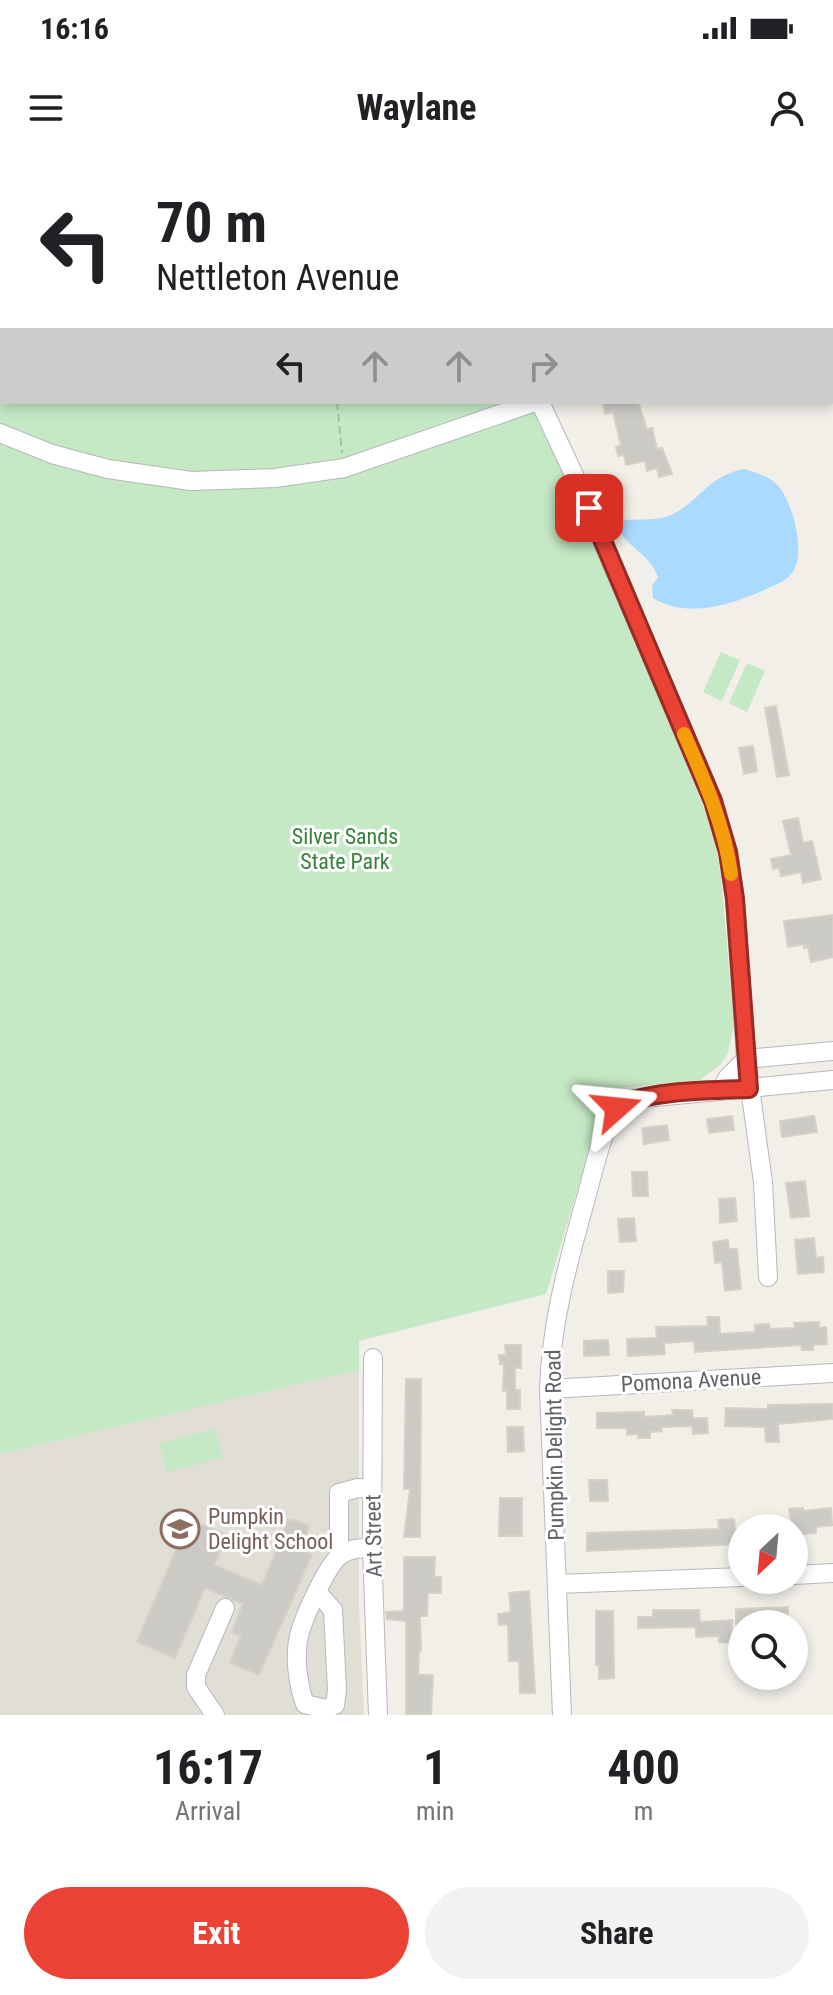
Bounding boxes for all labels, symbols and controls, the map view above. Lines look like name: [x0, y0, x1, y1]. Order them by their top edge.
text: 16:16: [40, 11, 109, 46]
icon: menu: [24, 86, 68, 130]
icon: person: [765, 86, 809, 130]
text: Waylane: [356, 87, 477, 129]
text: 70 m: [156, 190, 267, 256]
icon: left: [24, 192, 128, 296]
text: Nettleton Avenue: [156, 257, 399, 299]
icon: left: [269, 344, 313, 388]
icon: ahead: [353, 344, 397, 388]
icon: ahead: [437, 344, 481, 388]
icon: right: [521, 344, 565, 388]
pin: [555, 474, 623, 542]
icon: arrive: [567, 486, 611, 530]
park label: Silver Sands State Park: [292, 824, 398, 874]
position arrow: [575, 1066, 659, 1150]
street label: Pumpkin Delight Road: [540, 1349, 569, 1541]
street label: Pomona Avenue: [620, 1364, 762, 1397]
street label: Art Street: [360, 1494, 387, 1578]
place label: Pumpkin Delight School: [208, 1504, 333, 1554]
school or university icon: Pumpkin Delight School: [159, 1508, 201, 1550]
north arrow: [728, 1514, 808, 1594]
map controls: [728, 1514, 808, 1690]
button: search: [728, 1610, 808, 1690]
text: 16:17: [153, 1739, 263, 1796]
text: 1: [423, 1739, 447, 1796]
text: 400: [607, 1739, 680, 1796]
text: Arrival: [175, 1796, 241, 1826]
text: min: [416, 1796, 454, 1826]
text: m: [634, 1796, 653, 1826]
button: Exit: [24, 1887, 409, 1979]
button: Share: [425, 1887, 809, 1979]

